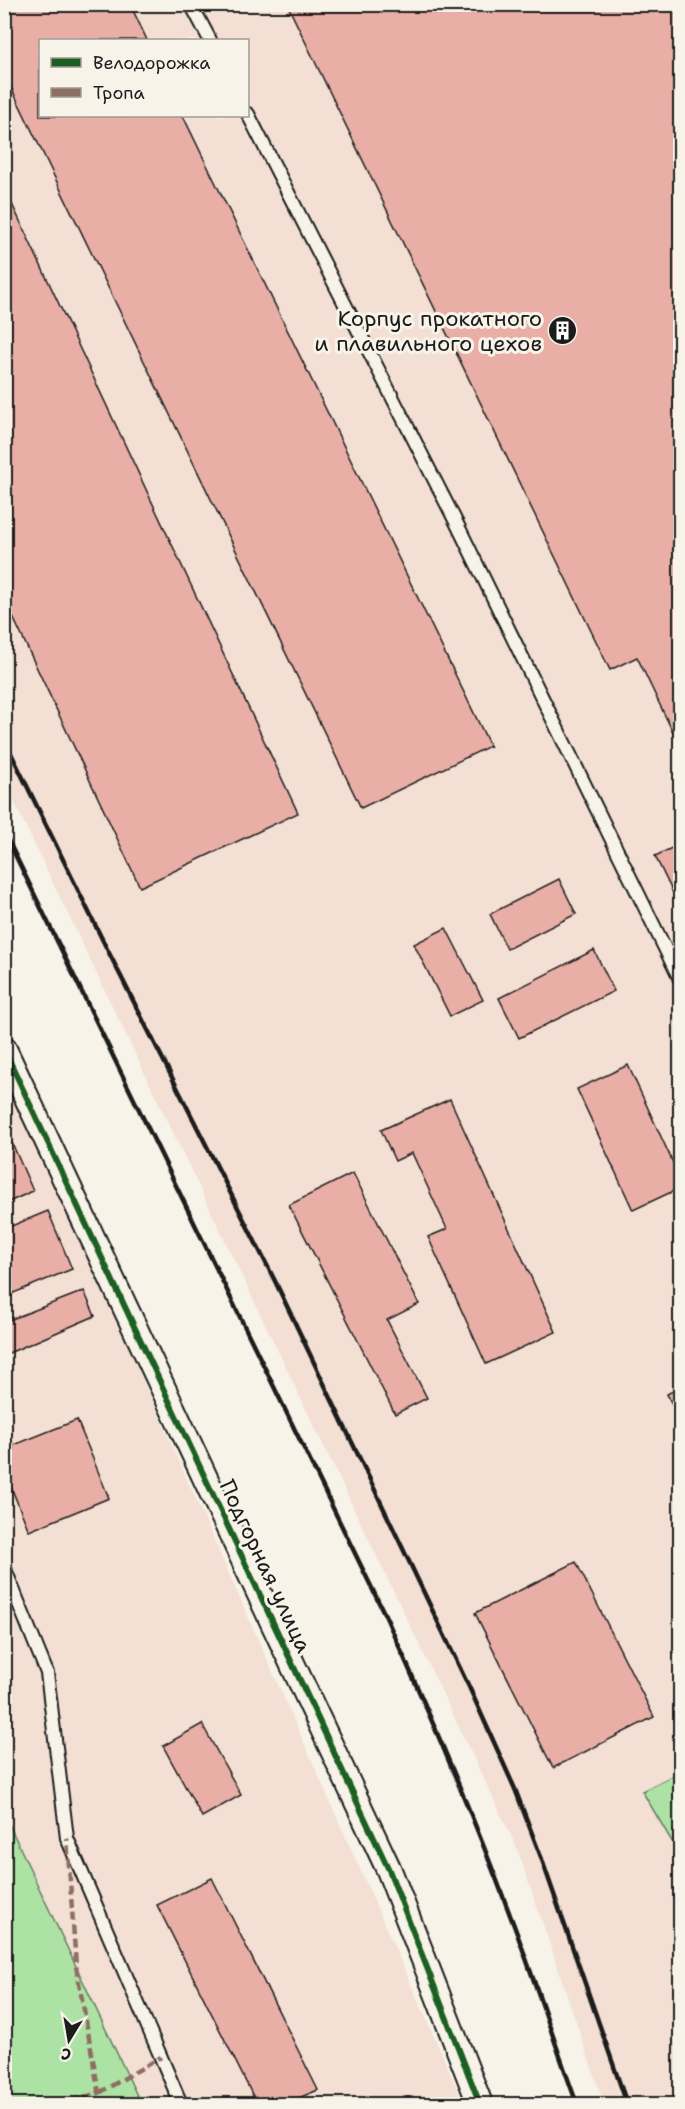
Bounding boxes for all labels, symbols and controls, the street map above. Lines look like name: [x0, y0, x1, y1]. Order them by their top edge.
legend: [39, 39, 249, 117]
text: Велодорожка: [93, 51, 211, 75]
text: Тропа: [93, 81, 145, 105]
place label: Корпус прокатного и плавильного цехов: [314, 304, 542, 358]
building icon: Корпус прокатного и плавильного цехов: [547, 315, 579, 347]
street label: Подгорная улица: [213, 1475, 319, 1658]
north arrow: [39, 2010, 99, 2070]
text: С: [59, 2043, 73, 2065]

